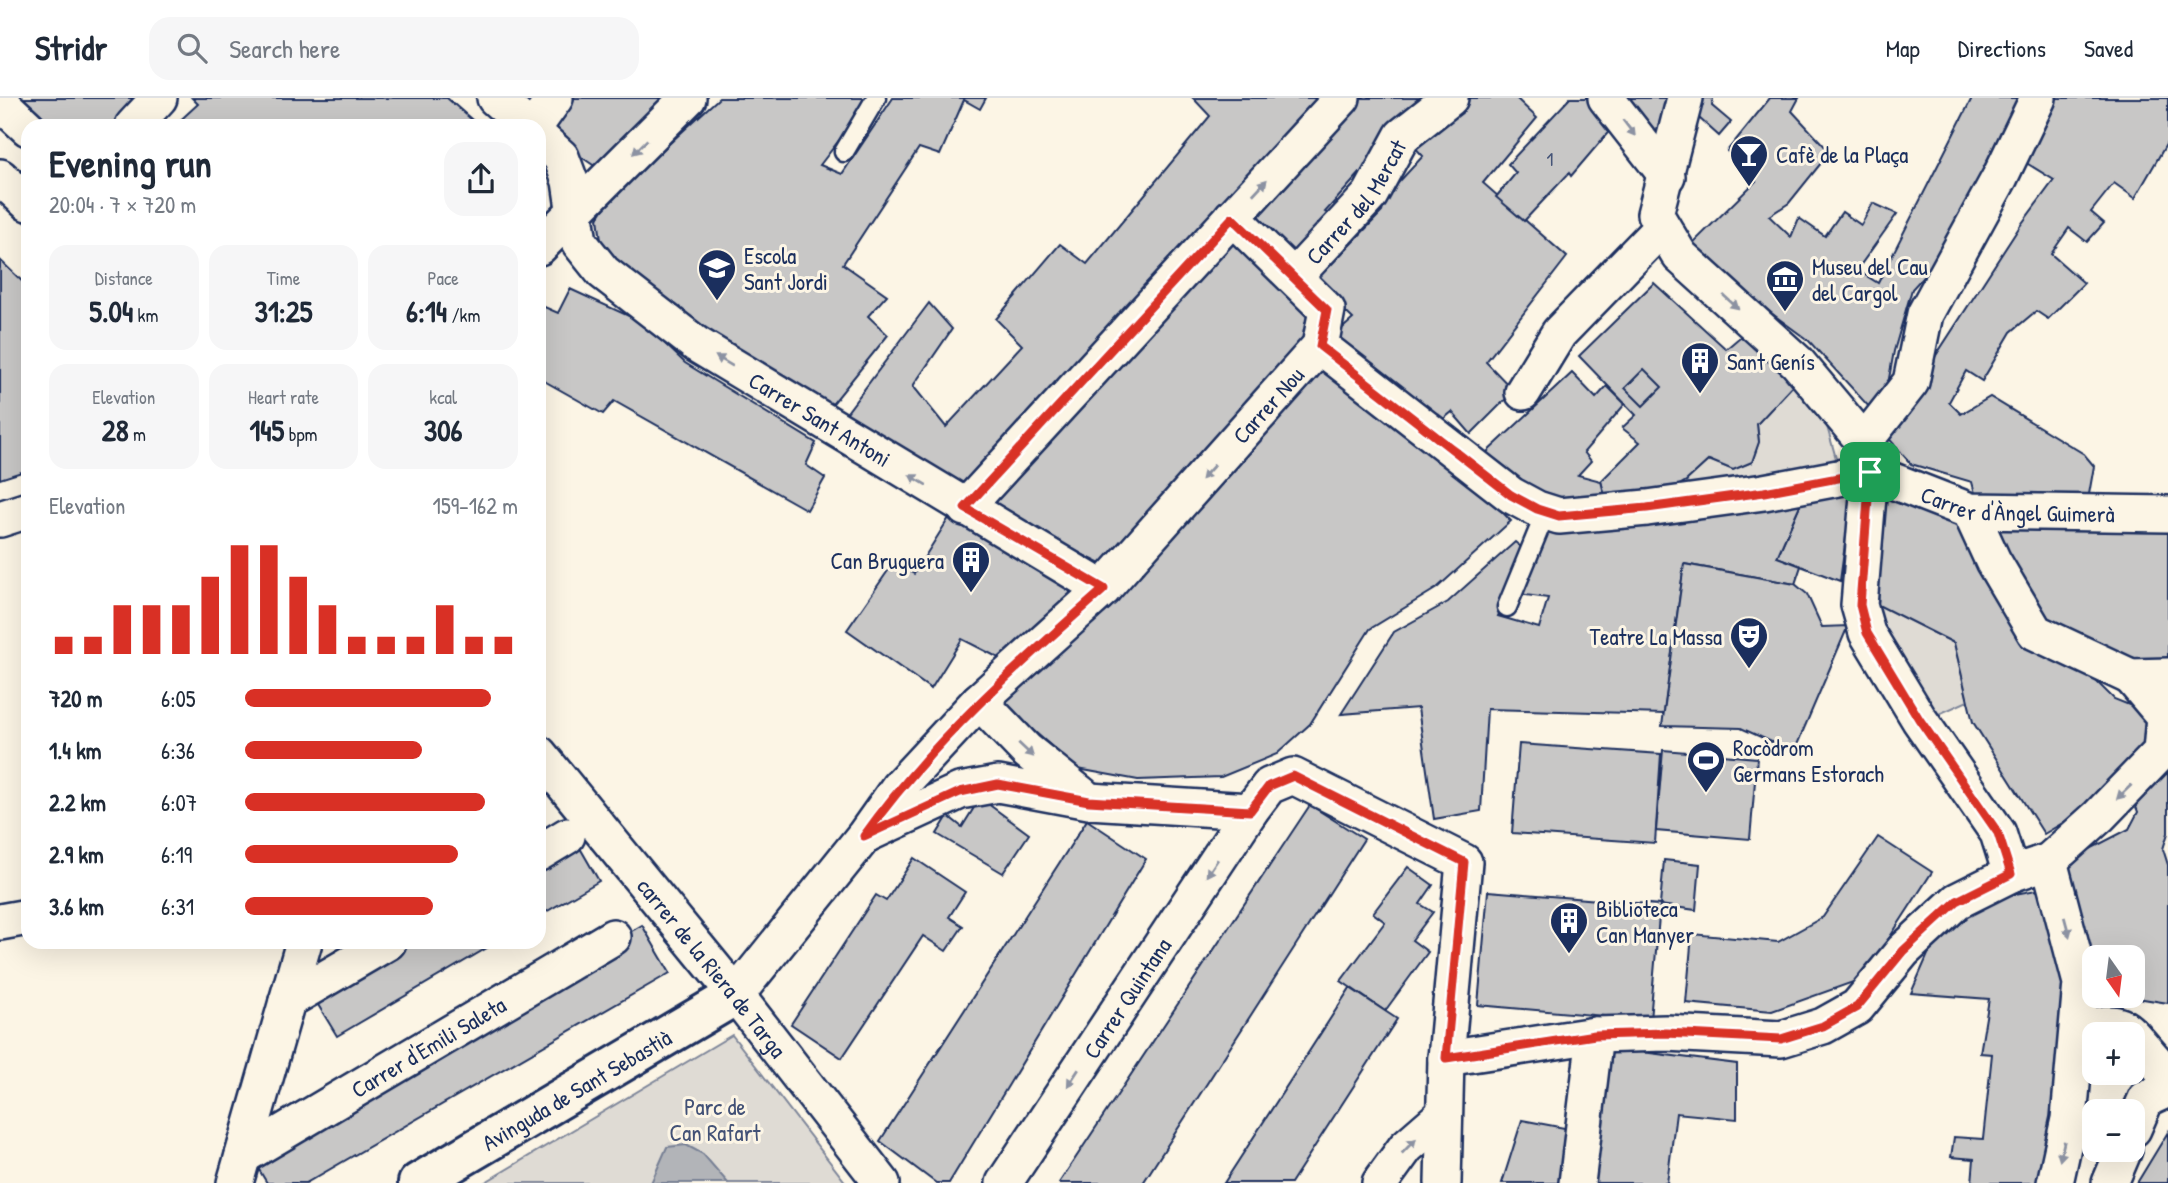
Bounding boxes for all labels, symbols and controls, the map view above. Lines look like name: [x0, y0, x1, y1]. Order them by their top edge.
search box: [149, 17, 639, 80]
text: Stridr: [35, 26, 107, 70]
icon: search: [173, 29, 211, 67]
text: Search here: [229, 31, 340, 66]
text: Map: [1886, 32, 1920, 64]
text: Directions: [1958, 32, 2046, 64]
text: Saved: [2084, 32, 2133, 64]
one-way arrow: [1621, 119, 1635, 137]
street label: Carrer del Mercat: [1298, 133, 1413, 271]
bar icon: Cafè de la Plaça: [1728, 133, 1770, 188]
text: Evening run: [49, 137, 212, 189]
one-way arrow: [631, 138, 648, 155]
place label: Cafè de la Plaça: [1776, 139, 1908, 170]
button: share: [444, 142, 518, 216]
house number: 1: [1547, 146, 1554, 172]
one-way arrow: [1252, 178, 1268, 196]
text: 20:04 · 7 × 720 m: [49, 189, 196, 220]
place label: Escola Sant Jordi: [744, 240, 828, 297]
school or university icon: Escola Sant Jordi: [696, 247, 738, 302]
place label: Museu del Cau del Cargol: [1812, 251, 1928, 308]
museum icon: Museu del Cau del Cargol: [1764, 258, 1806, 313]
text: Distance: [95, 265, 153, 291]
text: Time: [267, 265, 300, 291]
text: Pace: [427, 265, 459, 291]
text: 5.04: [89, 291, 133, 331]
text: 31:25: [254, 291, 313, 331]
text: 6:14: [406, 291, 447, 331]
one-way arrow: [1722, 293, 1739, 309]
text: km: [133, 302, 158, 328]
text: /km: [447, 302, 480, 328]
building icon: Sant Genís: [1679, 340, 1721, 395]
place label: Sant Genís: [1727, 346, 1815, 377]
one-way arrow: [714, 355, 733, 368]
street label: Carrer Nou: [1225, 360, 1310, 450]
street label: Carrer Sant Antoni: [744, 364, 897, 473]
text: Elevation: [92, 384, 155, 410]
text: Heart rate: [248, 384, 319, 410]
text: kcal: [429, 384, 457, 410]
text: 28: [102, 410, 129, 450]
text: 145: [249, 410, 284, 450]
text: 306: [424, 410, 463, 450]
text: m: [129, 421, 146, 447]
text: bpm: [284, 421, 318, 447]
pin: [1840, 442, 1900, 502]
icon: arrive: [1851, 453, 1889, 491]
one-way arrow: [1200, 463, 1216, 481]
one-way arrow: [909, 473, 928, 486]
street label: Carrer d'Àngel Guimerà: [1917, 478, 2115, 529]
text: Elevation: [49, 490, 125, 521]
text: 159–162 m: [433, 490, 518, 521]
building icon: Can Bruguera: [950, 539, 992, 594]
place label: Can Bruguera: [831, 545, 944, 576]
theatre icon: Teatre La Massa: [1728, 615, 1770, 670]
place label: Teatre La Massa: [1590, 621, 1722, 652]
text: 720 m: [49, 683, 102, 714]
text: 6:05: [161, 683, 196, 714]
place label: Rocòdrom Germans Estorach: [1733, 732, 1884, 789]
text: 1.4 km: [49, 735, 101, 766]
text: 6:36: [161, 735, 195, 766]
sports icon: Rocòdrom Germans Estorach: [1685, 739, 1727, 794]
one-way arrow: [1017, 741, 1034, 757]
one-way arrow: [2116, 783, 2133, 800]
text: 2.2 km: [49, 787, 106, 818]
text: 6:07: [161, 787, 197, 818]
text: 2.9 km: [49, 839, 104, 870]
text: 6:19: [161, 839, 192, 870]
one-way arrow: [1205, 858, 1218, 877]
street label: carrer de la Riera de Targa: [631, 871, 794, 1064]
text: 3.6 km: [49, 891, 104, 922]
text: 6:31: [161, 891, 194, 922]
place label: Biblioteca Can Manyer: [1596, 893, 1694, 950]
building icon: Biblioteca Can Manyer: [1548, 900, 1590, 955]
one-way arrow: [2062, 917, 2072, 938]
street label: Carrer Quintana: [1075, 931, 1178, 1064]
north arrow: [2082, 945, 2146, 1008]
map controls: [2082, 945, 2145, 1162]
street label: Carrer d'Emili Saleta: [345, 989, 511, 1104]
street label: Avinguda de Sant Sebastià: [476, 1021, 677, 1157]
button: +: [2082, 1022, 2145, 1085]
one-way arrow: [1066, 1069, 1080, 1087]
park label: Parc de Can Rafart: [670, 1091, 761, 1148]
button: −: [2082, 1099, 2145, 1162]
one-way arrow: [1400, 1137, 1417, 1154]
one-way arrow: [2056, 1140, 2067, 1162]

